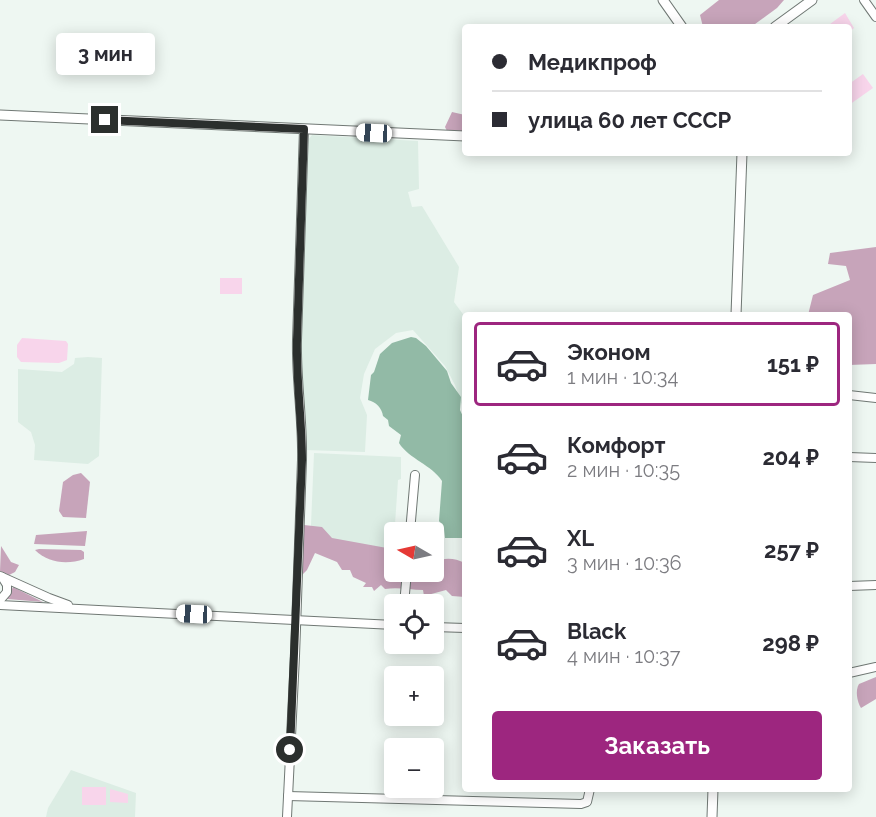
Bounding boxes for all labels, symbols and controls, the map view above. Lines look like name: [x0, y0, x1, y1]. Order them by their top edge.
callout: 3 мин: [56, 33, 154, 75]
text: 3 мин: [78, 42, 133, 66]
text: Медикпроф: [528, 49, 657, 75]
route end: [91, 106, 118, 133]
text: улица 60 лет СССР: [528, 107, 731, 133]
car: [356, 123, 392, 143]
icon: car: [495, 337, 549, 391]
text: Эконом: [567, 339, 651, 365]
text: 151 ₽: [767, 351, 819, 377]
text: 1 мин · 10:34: [567, 365, 678, 389]
icon: car: [495, 430, 549, 484]
text: Комфорт: [567, 432, 665, 458]
text: 204 ₽: [762, 444, 819, 470]
text: 2 мин · 10:35: [567, 458, 680, 482]
north arrow: [384, 522, 444, 582]
map controls: [384, 522, 444, 798]
icon: car: [495, 523, 549, 577]
text: XL: [567, 525, 594, 551]
text: 257 ₽: [764, 537, 819, 563]
text: 3 мин · 10:36: [567, 551, 682, 575]
button: locate: [384, 594, 444, 654]
car: [176, 604, 212, 624]
icon: car: [495, 616, 549, 670]
text: Black: [567, 618, 626, 644]
text: 298 ₽: [762, 630, 819, 656]
text: 4 мин · 10:37: [567, 644, 680, 668]
button: +: [384, 666, 444, 726]
button: Заказать: [492, 711, 822, 780]
route start: [276, 736, 303, 763]
button: −: [384, 738, 444, 798]

